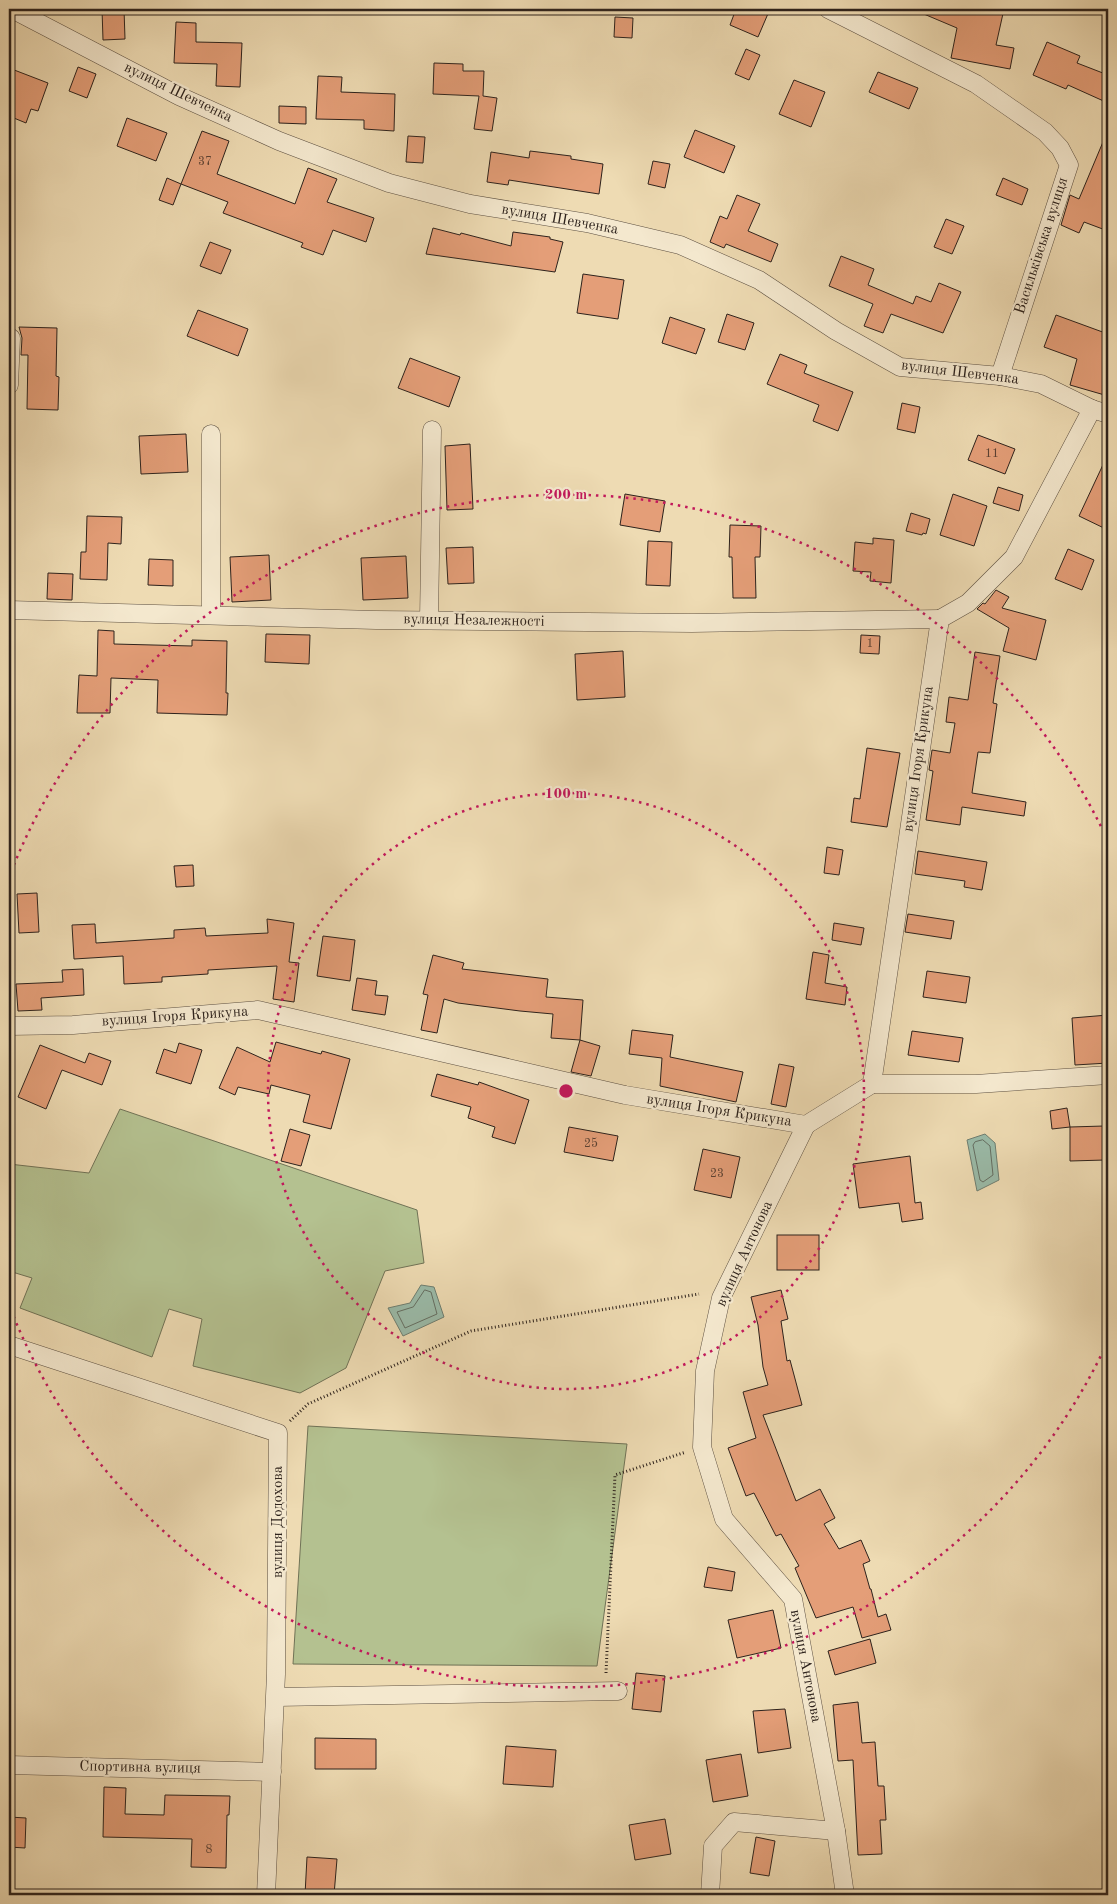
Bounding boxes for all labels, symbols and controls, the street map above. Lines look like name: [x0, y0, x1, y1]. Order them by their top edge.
street label: вулиця Шевченка: [122, 60, 235, 126]
house number: 37: [198, 156, 212, 168]
street label: Васильківська вулиця: [1013, 176, 1071, 316]
street label: вулиця Шевченка: [500, 202, 620, 238]
street label: вулиця Шевченка: [900, 358, 1020, 388]
house number: 11: [985, 448, 999, 460]
text: 200 m: [545, 488, 587, 503]
street label: вулиця Незалежності: [403, 612, 545, 630]
house number: 1: [867, 638, 873, 650]
street label: вулиця Ігоря Крикуна: [901, 685, 937, 833]
text: 100 m: [545, 787, 587, 802]
street label: вулиця Ігоря Крикуна: [101, 1004, 249, 1030]
centre of rings: [557, 1082, 575, 1100]
street label: вулиця Ігоря Крикуна: [645, 1092, 793, 1130]
house number: 25: [584, 1137, 598, 1150]
house number: 23: [710, 1168, 724, 1180]
street label: вулиця Антонова: [714, 1198, 776, 1309]
street label: вулиця Додохова: [271, 1465, 286, 1578]
street label: вулиця Антонова: [787, 1608, 823, 1724]
street label: Спортивна вулиця: [79, 1759, 201, 1777]
house number: 8: [206, 1844, 213, 1856]

